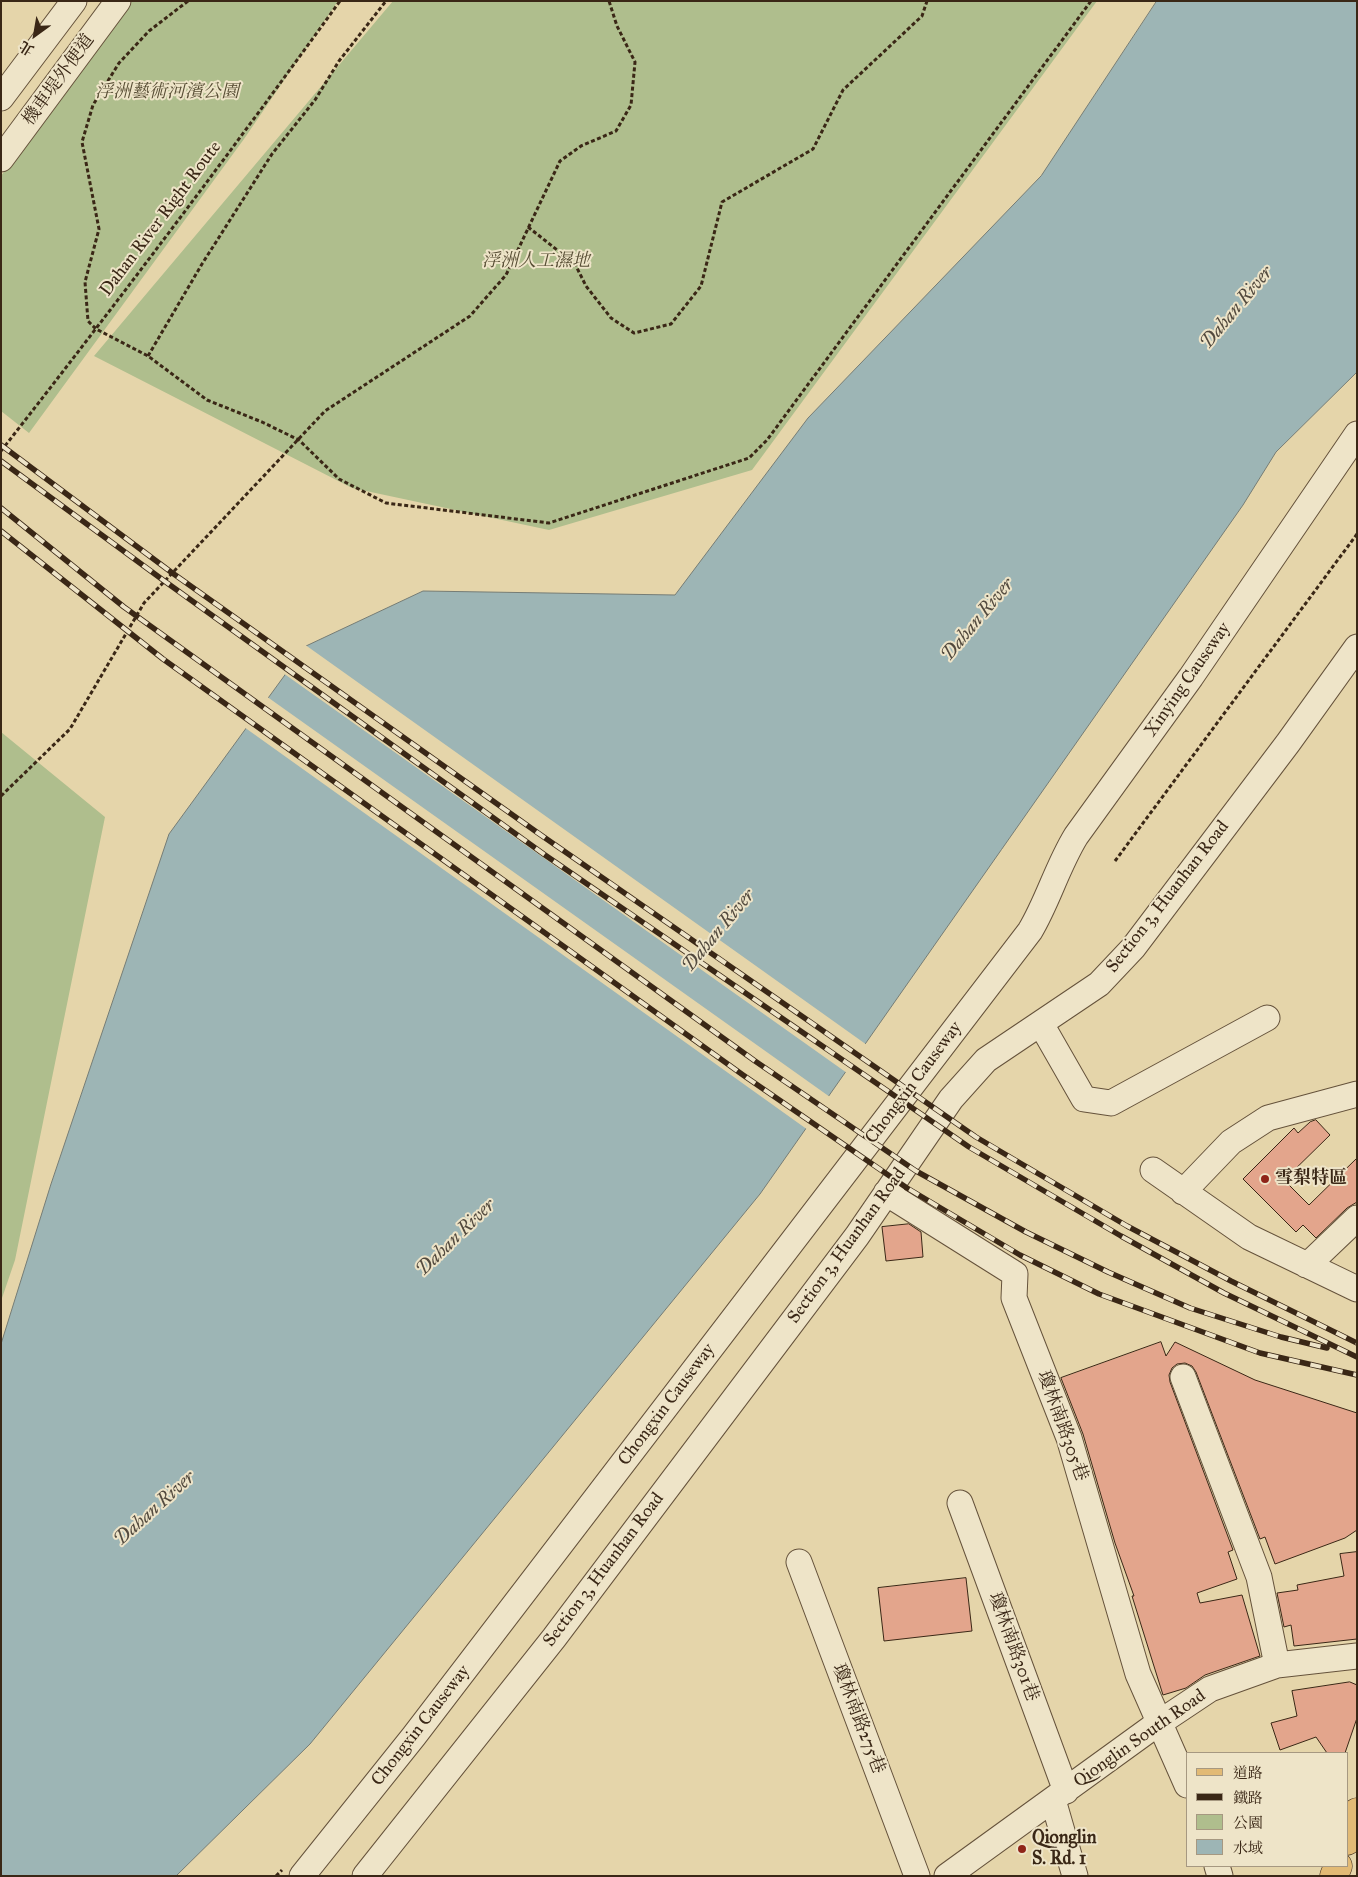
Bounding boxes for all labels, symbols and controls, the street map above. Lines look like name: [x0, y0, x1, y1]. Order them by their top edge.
north arrow: [10, 10, 60, 60]
street label: 機車堤外便道: [19, 30, 99, 130]
text: 北: [16, 37, 37, 59]
park label: 浮洲藝術河濱公園: [95, 82, 239, 104]
street label: Dahan River Right Route: [96, 137, 226, 301]
park label: 浮洲人工濕地: [482, 251, 590, 273]
water label: Dahan River: [1196, 262, 1278, 354]
water label: Dahan River: [937, 574, 1019, 666]
street label: Xinying Causeway: [1140, 619, 1236, 741]
street label: Section 3, Huanhan Road: [1102, 817, 1234, 977]
water label: Dahan River: [678, 885, 760, 977]
street label: Chongxin Causeway: [861, 1018, 967, 1148]
street label: Section 3, Huanhan Road: [783, 1164, 911, 1328]
place label: 雪梨特區: [1275, 1168, 1347, 1190]
marker: 雪梨特區: [1259, 1173, 1271, 1185]
water label: Dahan River: [412, 1195, 500, 1281]
street label: Chongxin Causeway: [614, 1340, 720, 1470]
street label: 瓊林南路305巷: [1032, 1368, 1092, 1484]
water label: Dahan River: [110, 1467, 200, 1551]
street label: Section 3, Huanhan Road: [539, 1489, 669, 1651]
street label: 瓊林南路301巷: [983, 1589, 1043, 1705]
street label: Chongxin Causeway: [367, 1661, 475, 1791]
street label: 瓊林南路275巷: [827, 1661, 889, 1777]
street label: Qionglin South Road: [1070, 1685, 1210, 1793]
legend: [1186, 1752, 1348, 1867]
text: 道路: [1233, 1764, 1263, 1782]
text: 鐵路: [1233, 1789, 1263, 1807]
text: 公園: [1233, 1814, 1263, 1832]
place label: Qionglin S. Rd. 1: [1032, 1828, 1096, 1870]
text: 水域: [1233, 1839, 1263, 1857]
marker: Qionglin S. Rd. 1: [1016, 1843, 1028, 1855]

